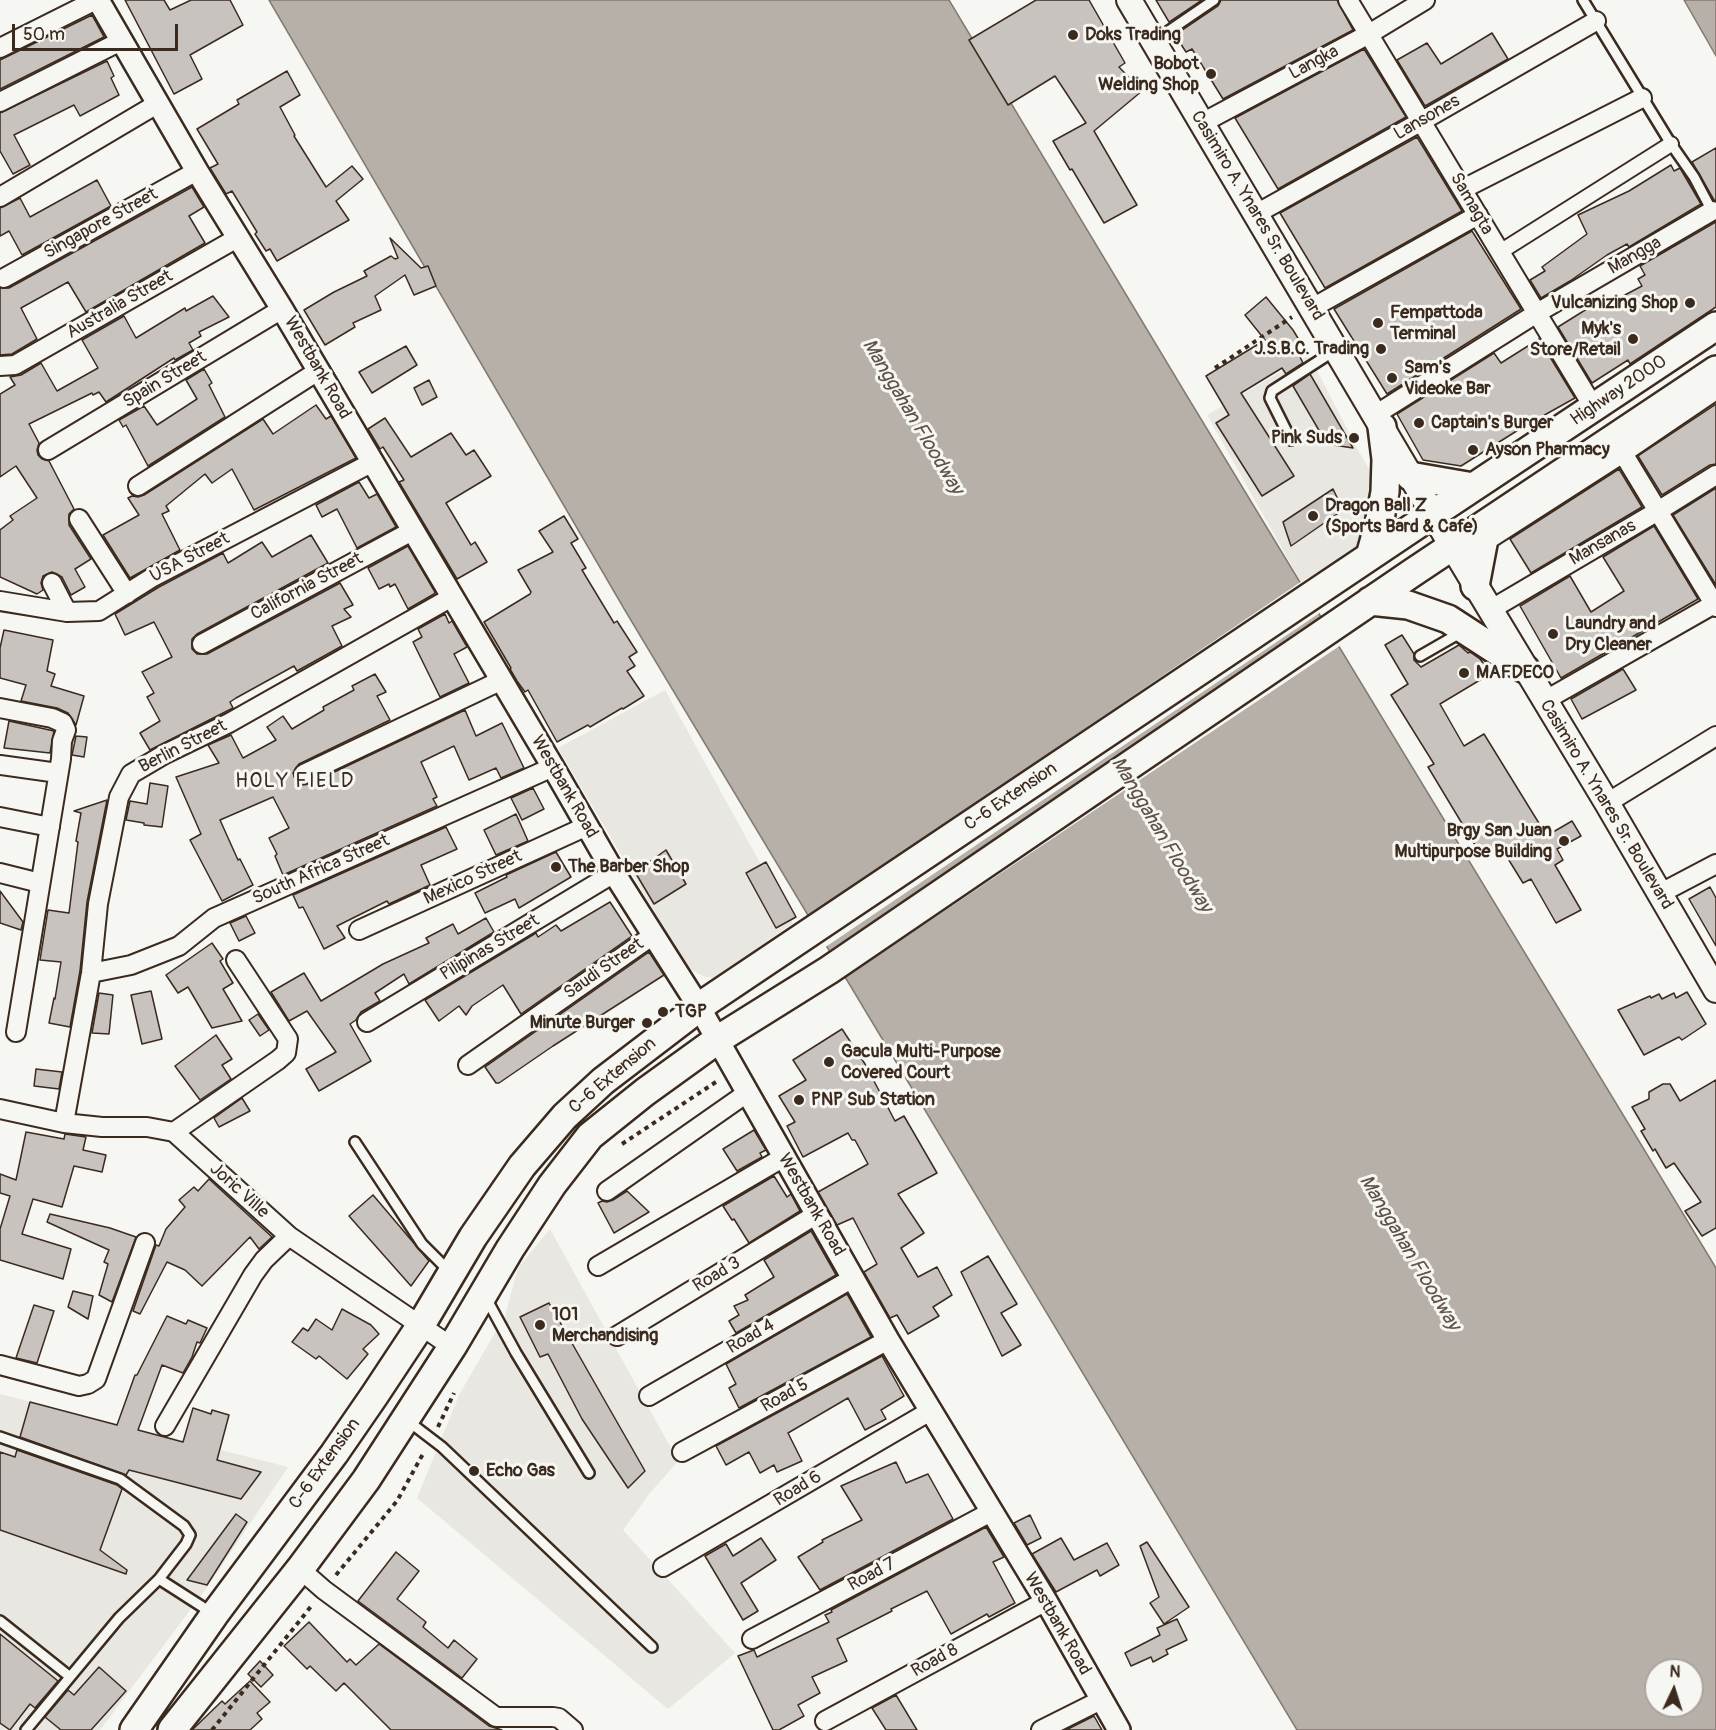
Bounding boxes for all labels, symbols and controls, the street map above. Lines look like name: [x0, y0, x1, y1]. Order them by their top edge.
scale bar: [15, 12, 182, 50]
text: 50 m: [23, 23, 65, 46]
place label: Doks Trading: [1085, 24, 1181, 46]
marker: Doks Trading: [1066, 28, 1080, 42]
street label: Langka: [1285, 41, 1343, 85]
place label: Bobot Welding Shop: [1098, 53, 1199, 96]
marker: Bobot Welding Shop: [1204, 67, 1218, 81]
street label: Lansones: [1390, 91, 1464, 145]
street label: Casimiro A. Ynares Sr. Boulevard: [1186, 107, 1328, 325]
street label: Samagta: [1445, 169, 1497, 239]
street label: Singapore Street: [40, 184, 162, 264]
street label: Mangga: [1605, 232, 1665, 280]
street label: Australia Street: [63, 266, 177, 344]
place label: Vulcanizing Shop: [1551, 292, 1678, 314]
marker: Vulcanizing Shop: [1683, 296, 1697, 310]
place label: Fempattoda Terminal: [1390, 302, 1483, 344]
street label: Westbank Road: [279, 313, 355, 423]
marker: Fempattoda Terminal: [1371, 316, 1385, 330]
place label: Myk's Store/Retail: [1530, 318, 1621, 360]
marker: Myk's Store/Retail: [1626, 332, 1640, 346]
water label: Manggahan Floodway: [856, 335, 968, 499]
place label: J.S.B.C. Trading: [1254, 338, 1369, 360]
marker: J.S.B.C. Trading: [1374, 342, 1388, 356]
street label: Spain Street: [119, 347, 211, 413]
street label: Highway 2000: [1567, 351, 1671, 431]
place label: Sam's Videoke Bar: [1404, 357, 1491, 400]
marker: Sam's Videoke Bar: [1385, 371, 1399, 385]
place label: Captain's Burger: [1431, 412, 1553, 434]
marker: Captain's Burger: [1412, 416, 1426, 430]
place label: Pink Suds: [1271, 427, 1342, 449]
marker: Pink Suds: [1347, 431, 1361, 445]
place label: Ayson Pharmacy: [1485, 439, 1610, 461]
marker: Ayson Pharmacy: [1466, 443, 1480, 457]
place label: Dragon Ball Z (Sports Bard & Cafe): [1325, 495, 1478, 538]
marker: Dragon Ball Z (Sports Bard & Cafe): [1306, 509, 1320, 523]
street label: Mansanas: [1566, 515, 1640, 571]
street label: USA Street: [147, 528, 233, 588]
street label: California Street: [247, 548, 367, 626]
place label: Laundry and Dry Cleaner: [1565, 613, 1656, 656]
marker: Laundry and Dry Cleaner: [1546, 627, 1560, 641]
place label: MAFDECO: [1476, 662, 1554, 684]
marker: MAFDECO: [1457, 666, 1471, 680]
street label: Casimiro A. Ynares Sr. Boulevard: [1535, 696, 1677, 914]
street label: Berlin Street: [135, 716, 231, 778]
street label: Westbank Road: [526, 732, 602, 842]
water label: Manggahan Floodway: [1105, 753, 1217, 917]
street label: C-6 Extension: [961, 758, 1061, 836]
district label: HOLY FIELD: [235, 770, 355, 794]
place label: Brgy San Juan Multipurpose Building: [1394, 820, 1552, 862]
street label: South Africa Street: [249, 830, 393, 910]
marker: Brgy San Juan Multipurpose Building: [1557, 834, 1571, 848]
street label: Mexico Street: [421, 846, 525, 910]
place label: The Barber Shop: [568, 856, 690, 878]
marker: The Barber Shop: [549, 860, 563, 874]
street label: Pilipinas Street: [437, 910, 543, 986]
street label: Saudi Street: [560, 934, 648, 1004]
place label: TGP: [675, 1001, 707, 1023]
marker: TGP: [656, 1005, 670, 1019]
place label: Minute Burger: [530, 1012, 635, 1034]
marker: Minute Burger: [640, 1016, 654, 1030]
street label: C-6 Extension: [565, 1033, 661, 1119]
place label: Gacula Multi-Purpose Covered Court: [841, 1041, 1001, 1084]
marker: Gacula Multi-Purpose Covered Court: [822, 1055, 836, 1069]
place label: PNP Sub Station: [811, 1089, 935, 1111]
marker: PNP Sub Station: [792, 1093, 806, 1107]
street label: Westbank Road: [773, 1150, 849, 1260]
street label: Joric Ville: [205, 1159, 273, 1223]
water label: Manggahan Floodway: [1353, 1171, 1465, 1335]
street label: Road 3: [689, 1253, 745, 1297]
place label: 101 Merchandising: [552, 1304, 658, 1346]
street label: Road 4: [723, 1315, 779, 1359]
marker: 101 Merchandising: [533, 1318, 547, 1332]
street label: Road 5: [757, 1374, 813, 1418]
street label: C-6 Extension: [285, 1414, 365, 1514]
place label: Echo Gas: [486, 1460, 555, 1482]
marker: Echo Gas: [467, 1464, 481, 1478]
street label: Road 6: [770, 1466, 826, 1512]
street label: Road 7: [845, 1554, 899, 1596]
street label: Westbank Road: [1019, 1569, 1095, 1679]
street label: Road 8: [908, 1639, 962, 1683]
north arrow: [1644, 1658, 1704, 1718]
text: N: [1669, 1662, 1681, 1682]

